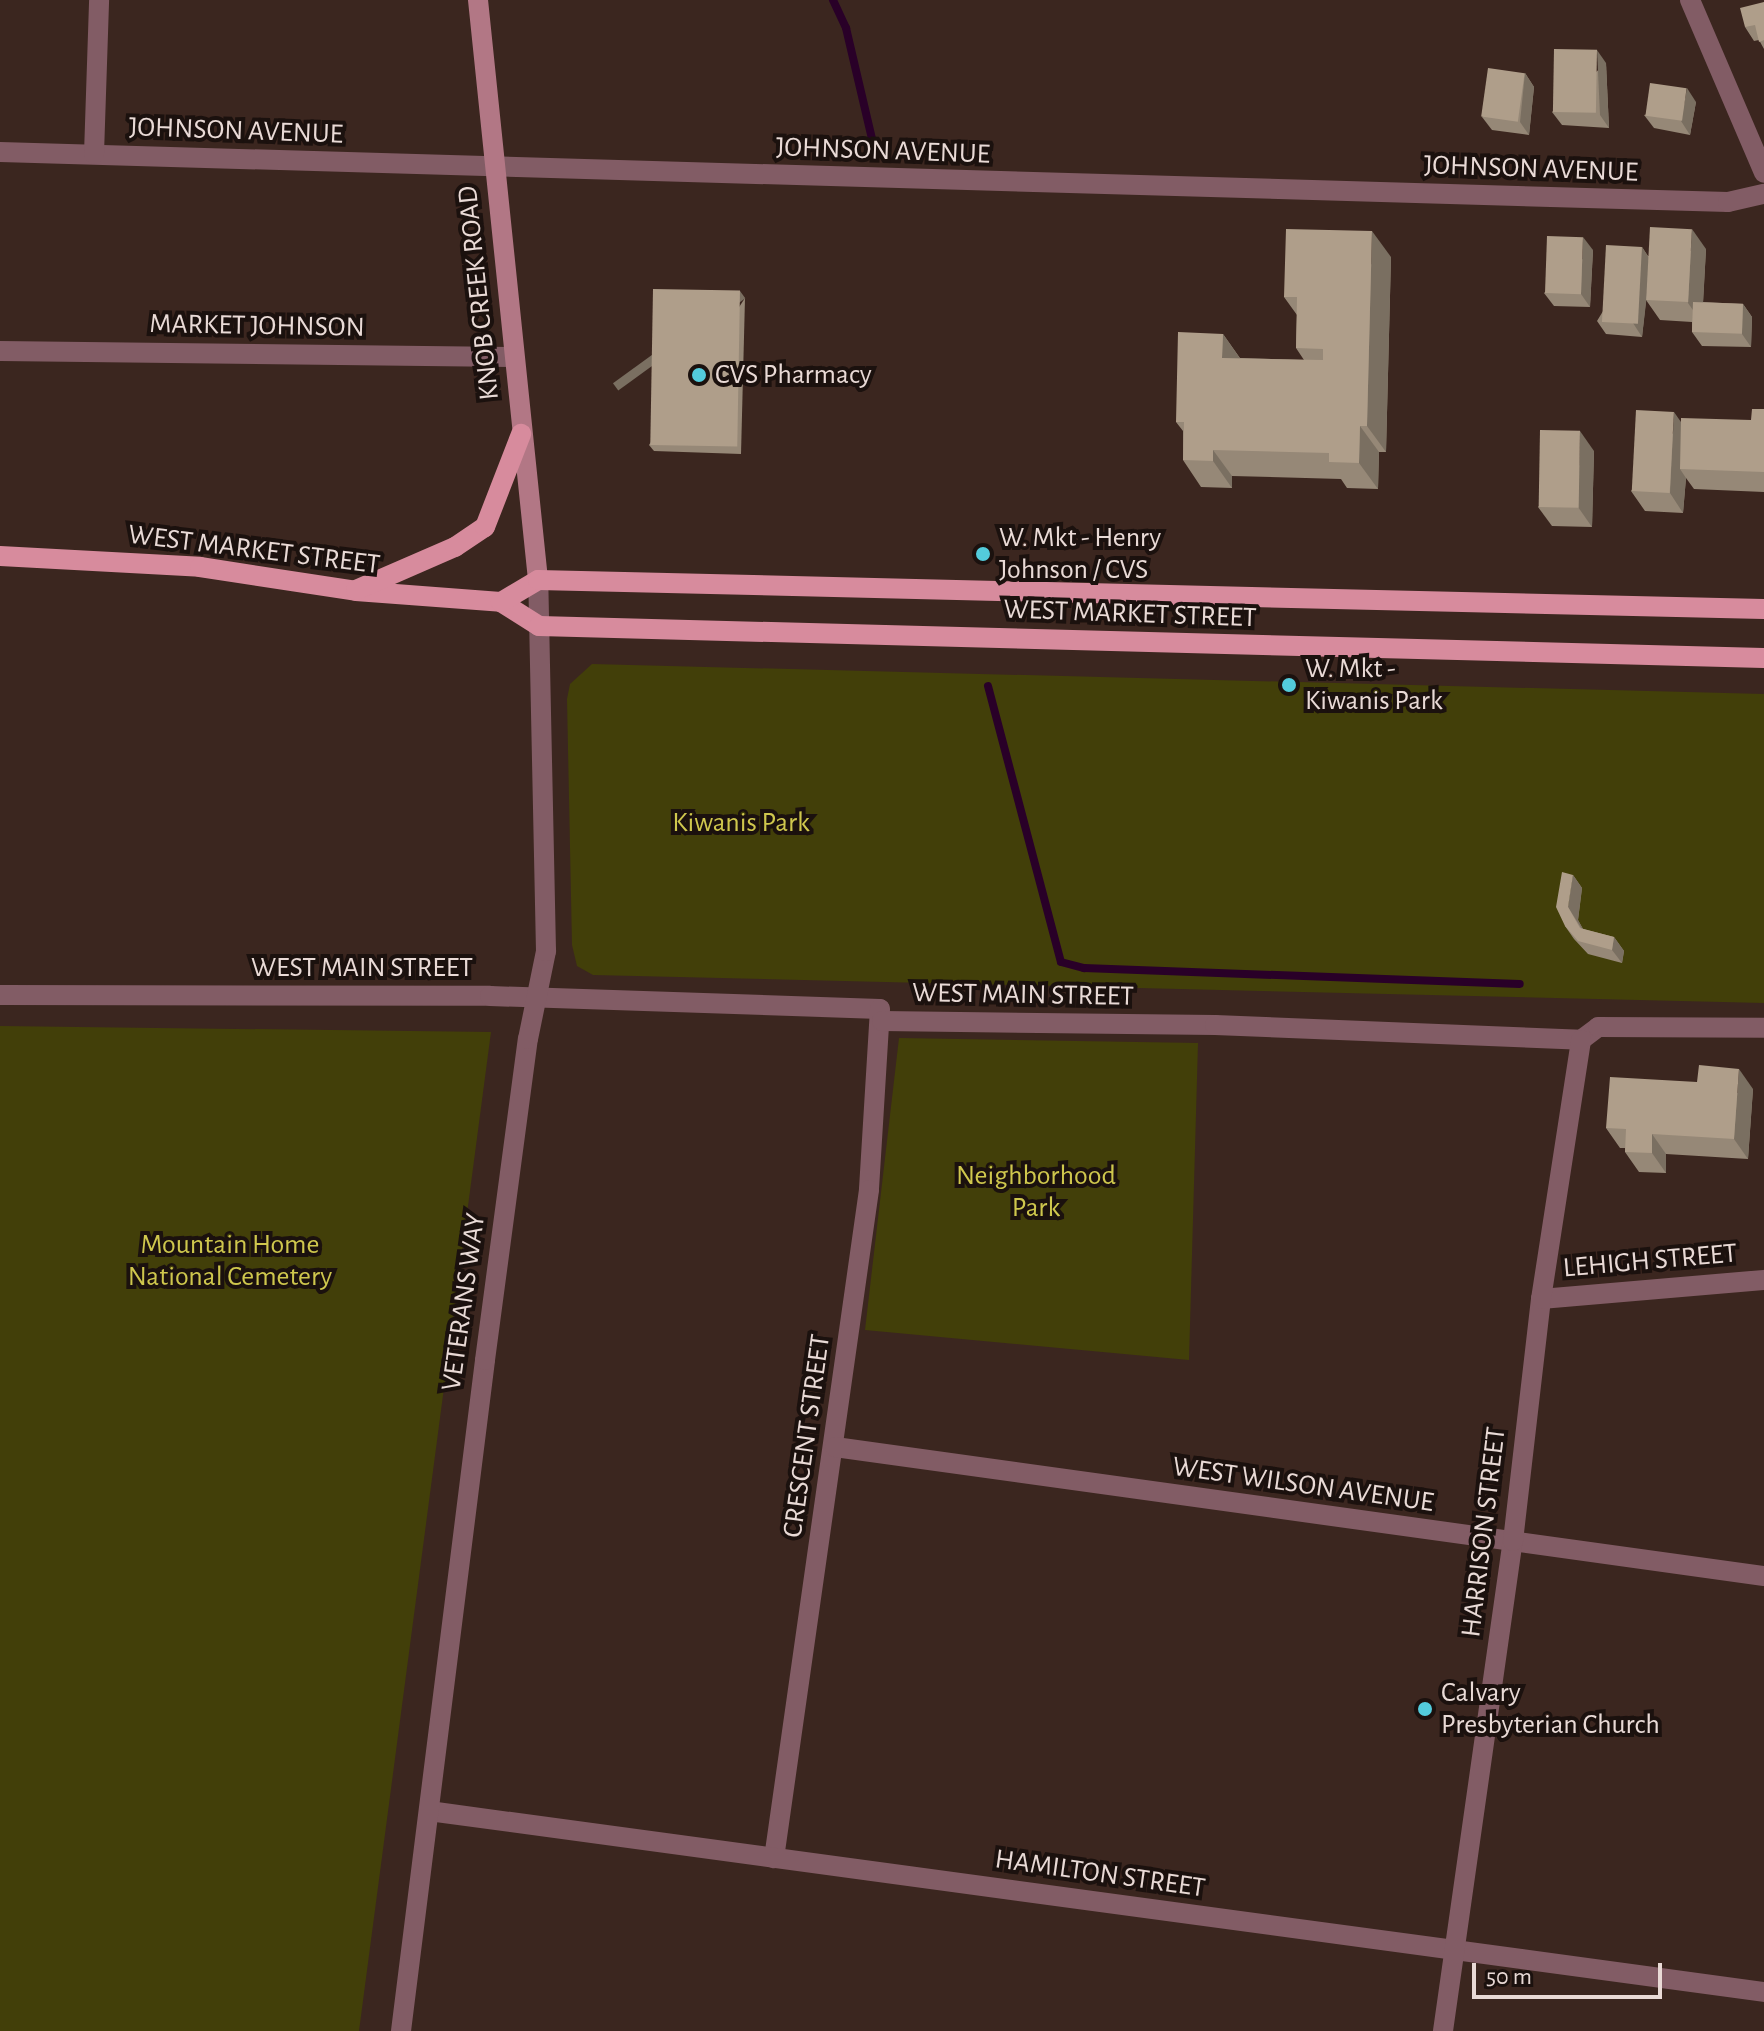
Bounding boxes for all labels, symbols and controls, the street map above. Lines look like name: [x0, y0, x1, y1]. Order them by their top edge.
street label: JOHNSON AVENUE: [128, 110, 344, 152]
street label: JOHNSON AVENUE: [775, 130, 991, 172]
street label: JOHNSON AVENUE: [1423, 148, 1639, 190]
street label: KNOB CREEK ROAD: [451, 184, 507, 402]
street label: MARKET JOHNSON: [149, 307, 365, 345]
place label: CVS Pharmacy: [715, 358, 872, 392]
marker: CVS Pharmacy: [690, 366, 708, 384]
street label: WEST MARKET STREET: [126, 518, 382, 582]
place label: W. Mkt - Henry Johnson / CVS: [999, 521, 1161, 587]
marker: W. Mkt - Henry Johnson / CVS: [974, 545, 992, 563]
street label: WEST MARKET STREET: [1003, 593, 1257, 635]
place label: W. Mkt - Kiwanis Park: [1305, 652, 1443, 718]
marker: W. Mkt - Kiwanis Park: [1280, 676, 1298, 694]
park label: Kiwanis Park: [672, 806, 810, 840]
street label: WEST MAIN STREET: [251, 951, 473, 985]
street label: WEST MAIN STREET: [912, 976, 1134, 1014]
park label: Neighborhood Park: [956, 1159, 1116, 1225]
street label: VETERANS WAY: [435, 1211, 493, 1393]
park label: Mountain Home National Cemetery: [128, 1228, 332, 1294]
street label: LEHIGH STREET: [1562, 1237, 1738, 1285]
street label: CRESCENT STREET: [776, 1332, 838, 1540]
street label: HARRISON STREET: [1454, 1425, 1514, 1639]
street label: WEST WILSON AVENUE: [1170, 1450, 1436, 1520]
place label: Calvary Presbyterian Church: [1441, 1676, 1660, 1742]
marker: Calvary Presbyterian Church: [1416, 1700, 1434, 1718]
street label: HAMILTON STREET: [993, 1843, 1207, 1905]
scale bar: [1476, 1947, 1666, 1997]
text: 50 m: [1486, 1965, 1532, 1989]

